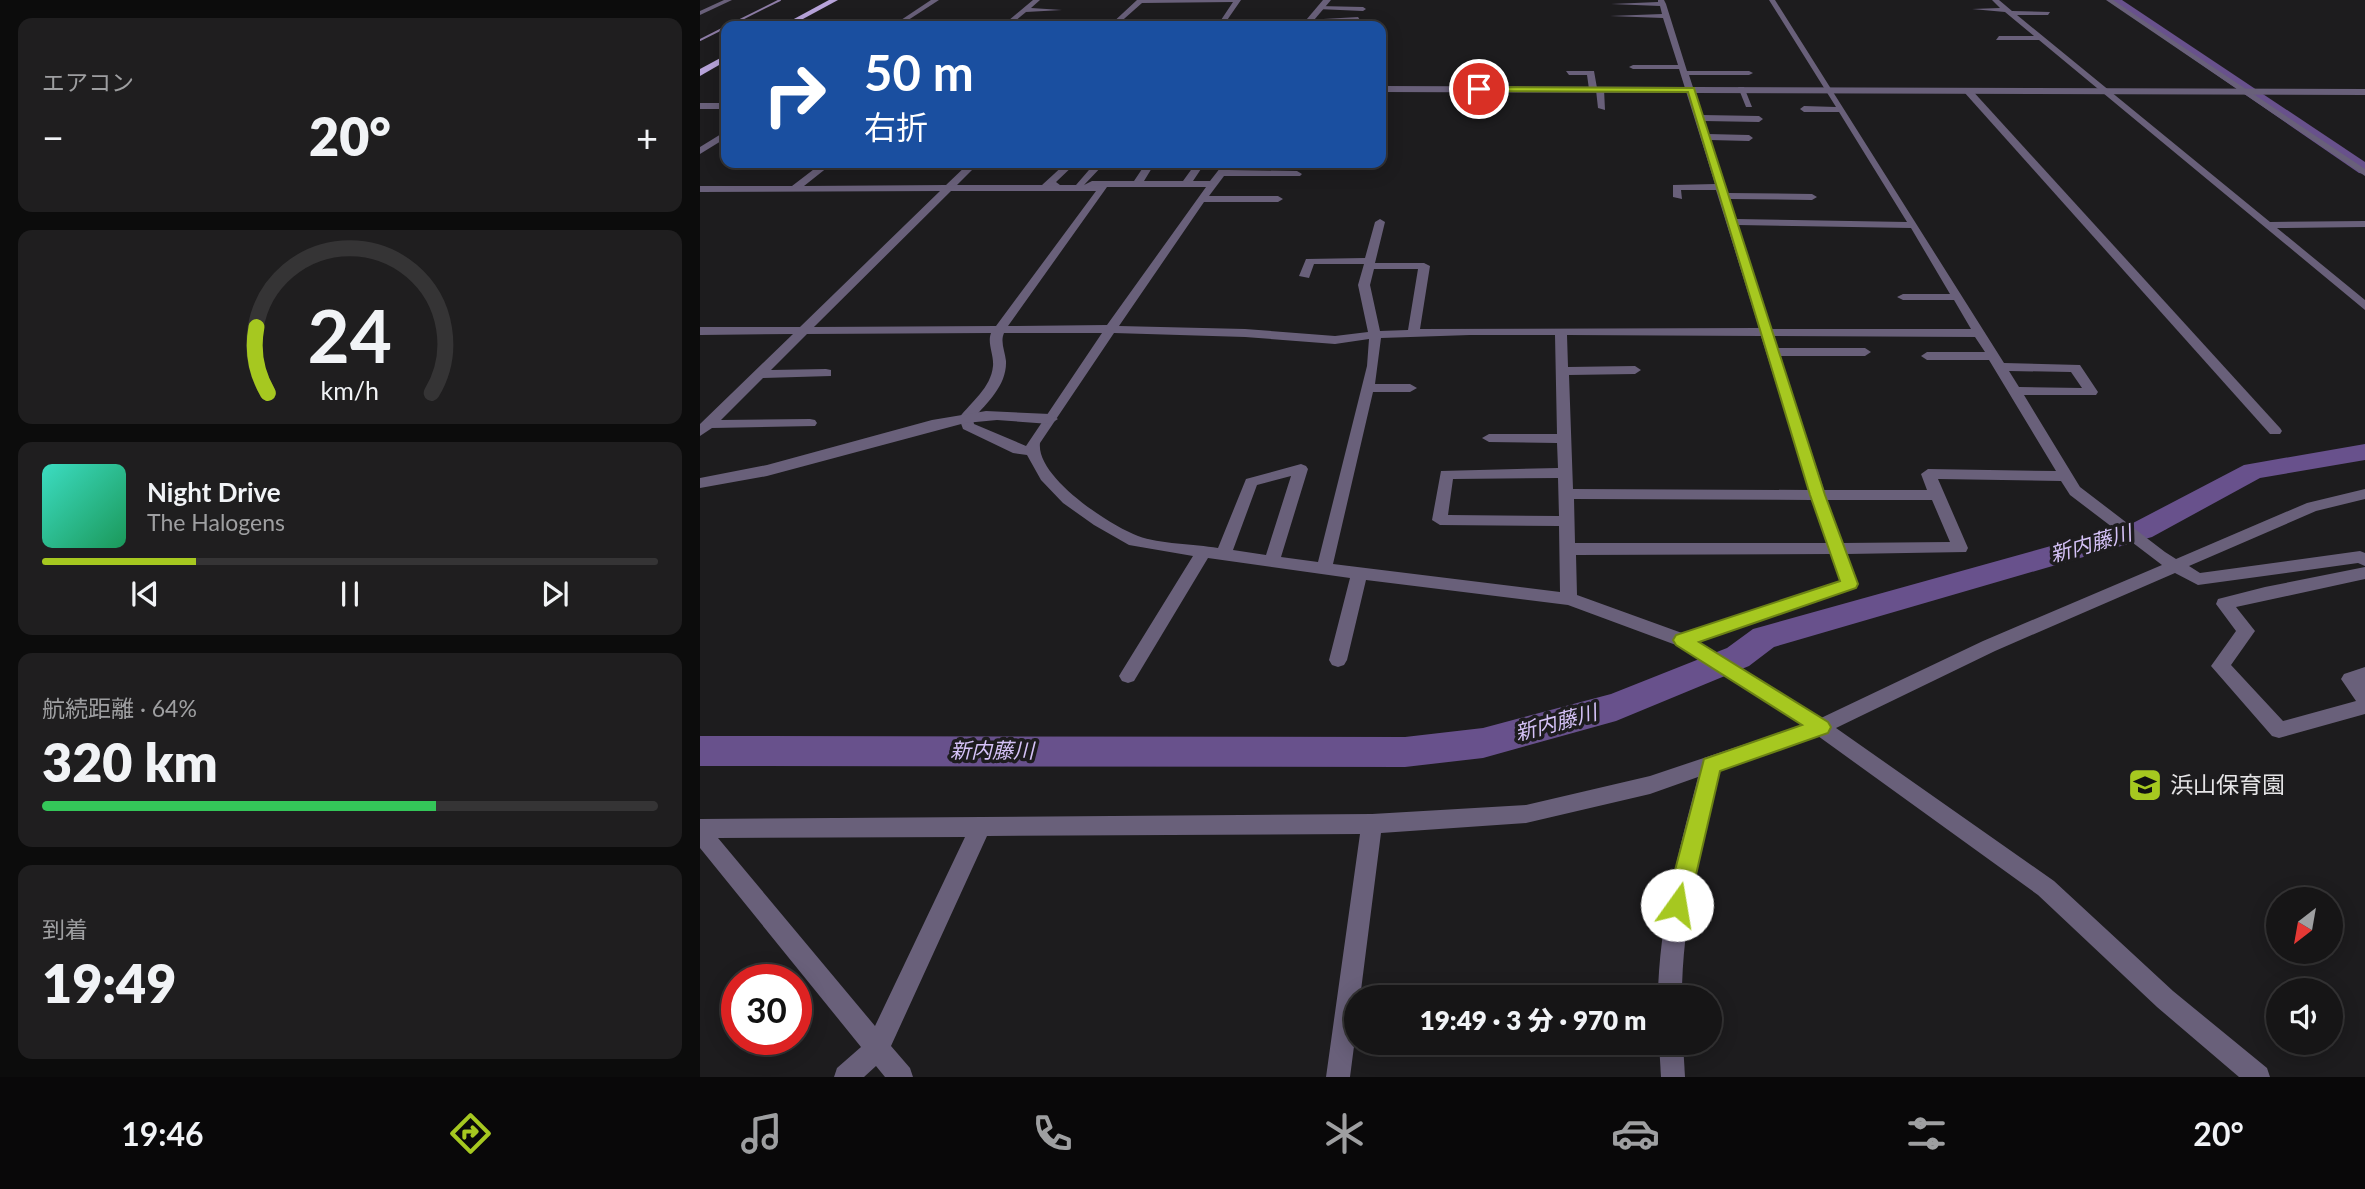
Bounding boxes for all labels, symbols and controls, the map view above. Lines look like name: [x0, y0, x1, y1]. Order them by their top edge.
text: 50 m: [864, 43, 974, 101]
icon: right: [749, 49, 840, 140]
pin: [1449, 59, 1509, 119]
text: エアコン: [42, 68, 134, 96]
icon: arrive: [1460, 70, 1498, 108]
text: 20°: [309, 105, 391, 167]
text: 右折: [864, 107, 928, 146]
text: −: [42, 114, 64, 160]
text: +: [636, 114, 658, 160]
text: 24: [308, 291, 392, 379]
text: km/h: [321, 374, 379, 404]
text: Night Drive: [147, 476, 281, 508]
text: The Halogens: [147, 508, 285, 536]
water label: 新内藤川: [2047, 518, 2136, 566]
icon: previous: [126, 575, 164, 613]
icon: pause: [331, 575, 369, 613]
icon: next: [536, 575, 574, 613]
text: 航続距離 · 64%: [42, 694, 197, 722]
water label: 新内藤川: [1512, 698, 1601, 744]
text: 320 km: [42, 731, 218, 793]
water label: 新内藤川: [950, 737, 1036, 762]
school or university icon: 浜山保育園: [2126, 766, 2164, 804]
place label: 浜山保育園: [2170, 770, 2285, 798]
position arrow: [1640, 868, 1714, 942]
north arrow: [2266, 887, 2343, 964]
map controls: [2266, 887, 2343, 1055]
text: 到着: [42, 915, 88, 943]
text: 19:49: [42, 952, 176, 1014]
speed limit sign: 30: [721, 964, 812, 1055]
button: sound: [2266, 978, 2343, 1055]
text: 19:49 · 3 分 · 970 m: [1420, 1004, 1646, 1036]
icon: directions: [446, 1109, 495, 1158]
icon: music: [737, 1109, 786, 1158]
icon: phone: [1028, 1109, 1077, 1158]
icon: climate: [1320, 1109, 1369, 1158]
icon: car: [1611, 1109, 1660, 1158]
icon: filters: [1902, 1109, 1951, 1158]
text: 19:46: [121, 1114, 204, 1153]
text: 20°: [2193, 1114, 2244, 1153]

